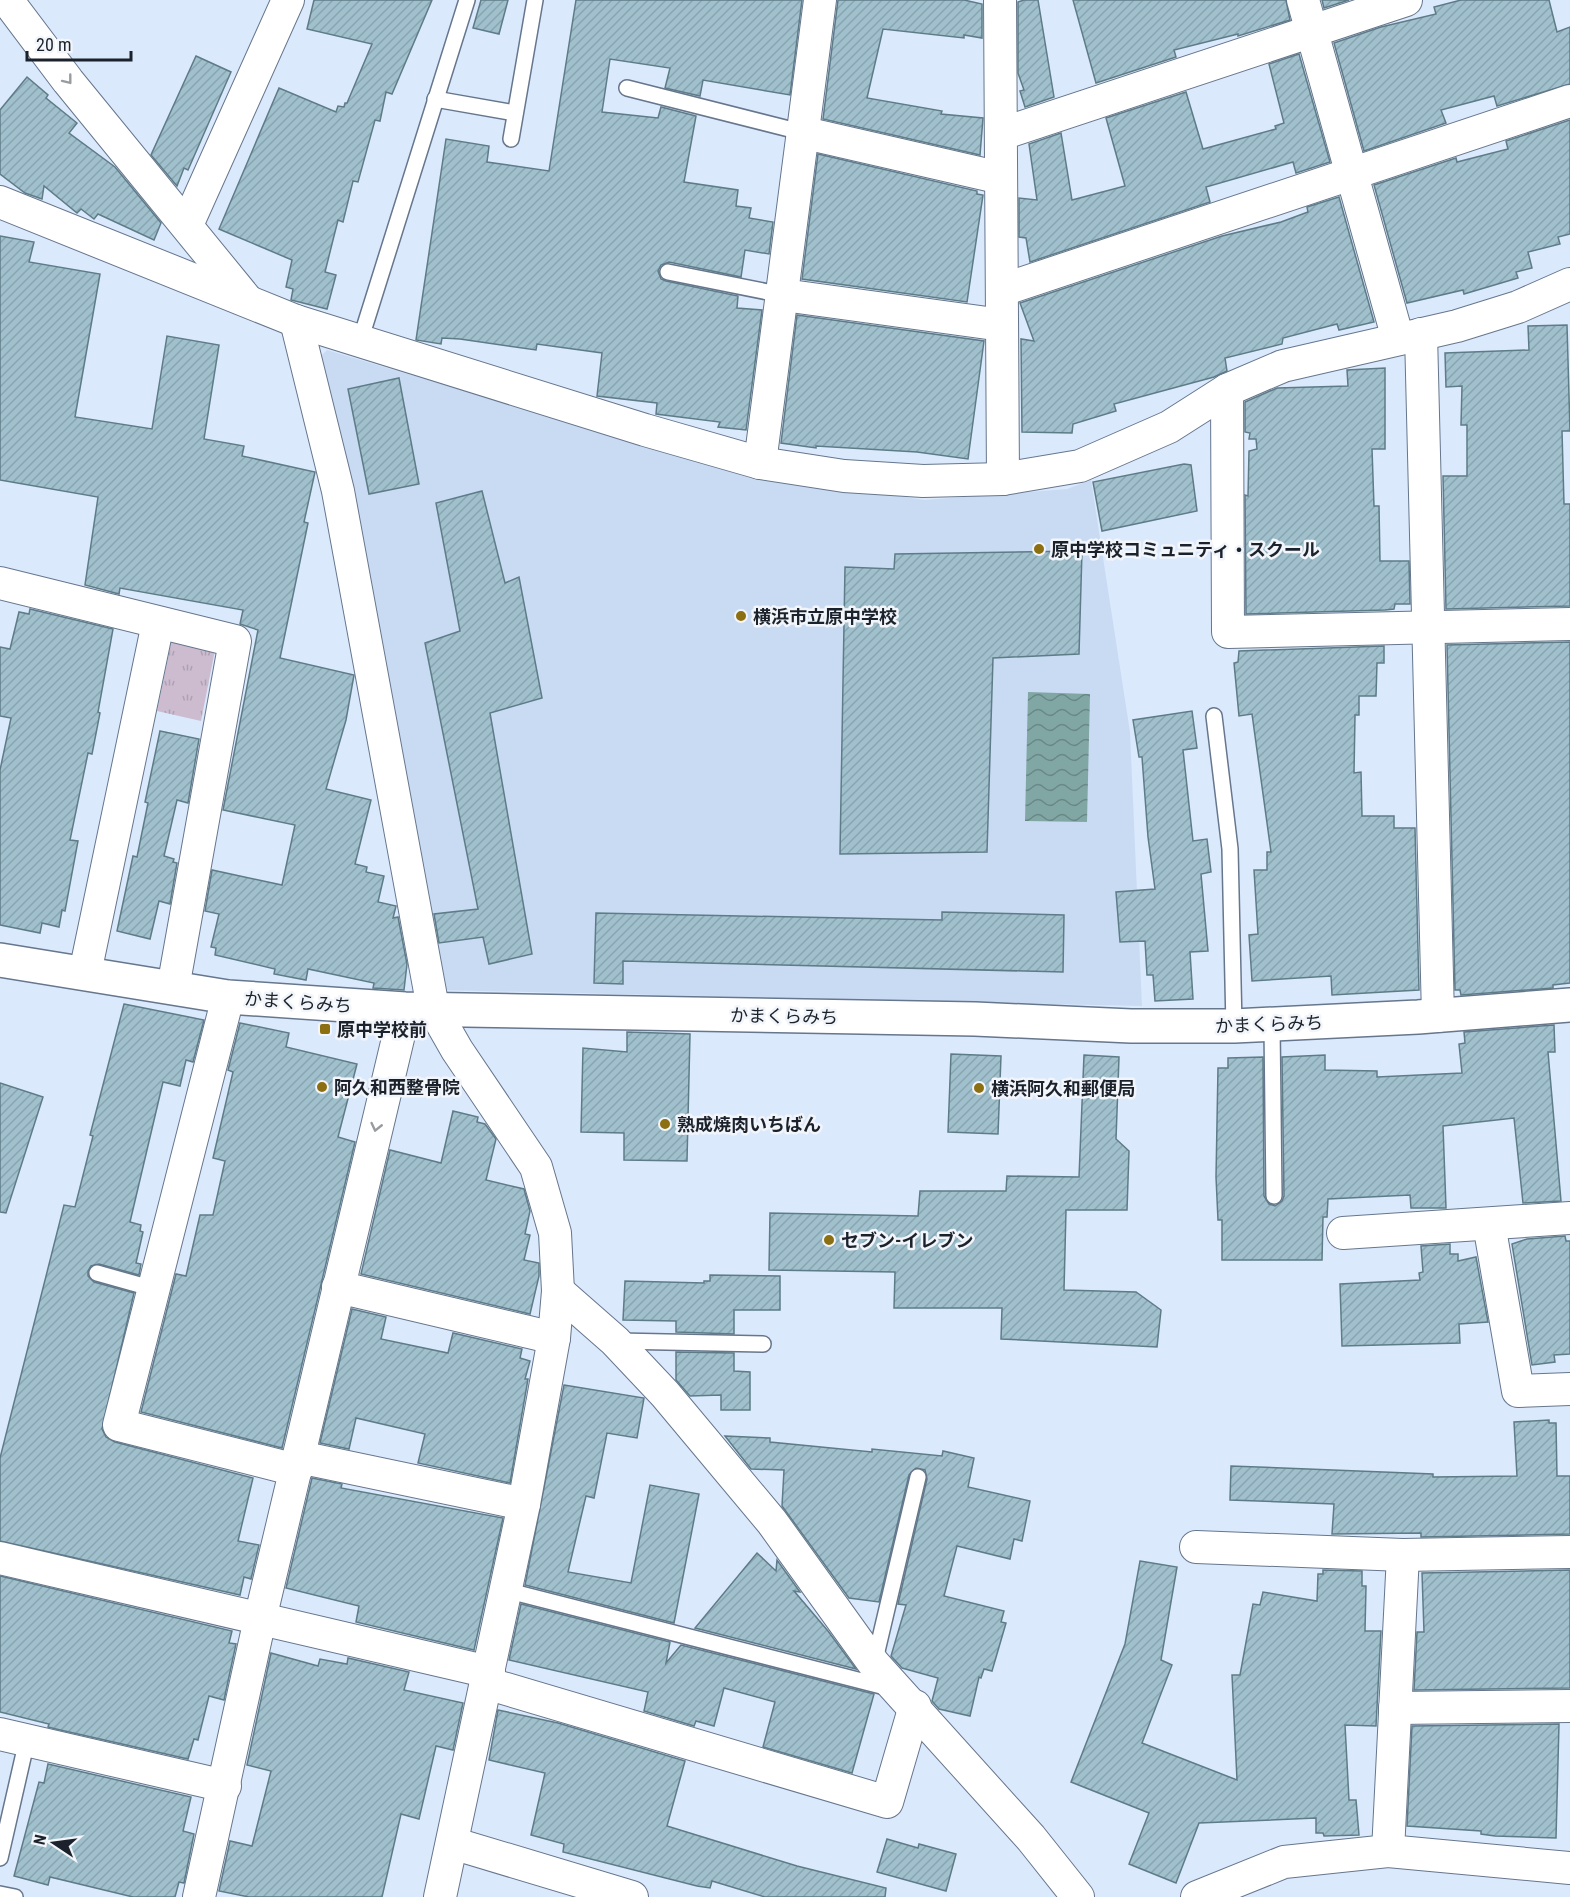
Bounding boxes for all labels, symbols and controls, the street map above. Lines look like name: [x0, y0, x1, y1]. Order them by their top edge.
scale bar: [27, 24, 130, 62]
text: 20 m: [36, 34, 71, 55]
one-way arrow: [60, 73, 71, 84]
place label: 原中学校コミュニティ・スクール: [1051, 539, 1320, 560]
marker: 原中学校コミュニティ・スクール: [1032, 542, 1046, 556]
place label: 横浜市立原中学校: [753, 606, 897, 627]
marker: 横浜市立原中学校: [734, 609, 748, 623]
street label: かまくらみち: [243, 988, 353, 1016]
street label: かまくらみち: [730, 1005, 838, 1027]
street label: かまくらみち: [1215, 1012, 1323, 1036]
place label: 原中学校前: [337, 1019, 427, 1040]
marker: 原中学校前: [318, 1022, 332, 1036]
place label: 阿久和西整骨院: [334, 1077, 460, 1098]
place label: 横浜阿久和郵便局: [991, 1078, 1135, 1099]
marker: 阿久和西整骨院: [315, 1080, 329, 1094]
marker: 横浜阿久和郵便局: [972, 1081, 986, 1095]
place label: 熟成焼肉いちばん: [677, 1114, 821, 1135]
marker: 熟成焼肉いちばん: [658, 1117, 672, 1131]
one-way arrow: [371, 1122, 384, 1132]
place label: セブン-イレブン: [841, 1230, 974, 1251]
marker: セブン-イレブン: [822, 1233, 836, 1247]
north arrow: [24, 1813, 84, 1873]
text: N: [30, 1833, 50, 1847]

